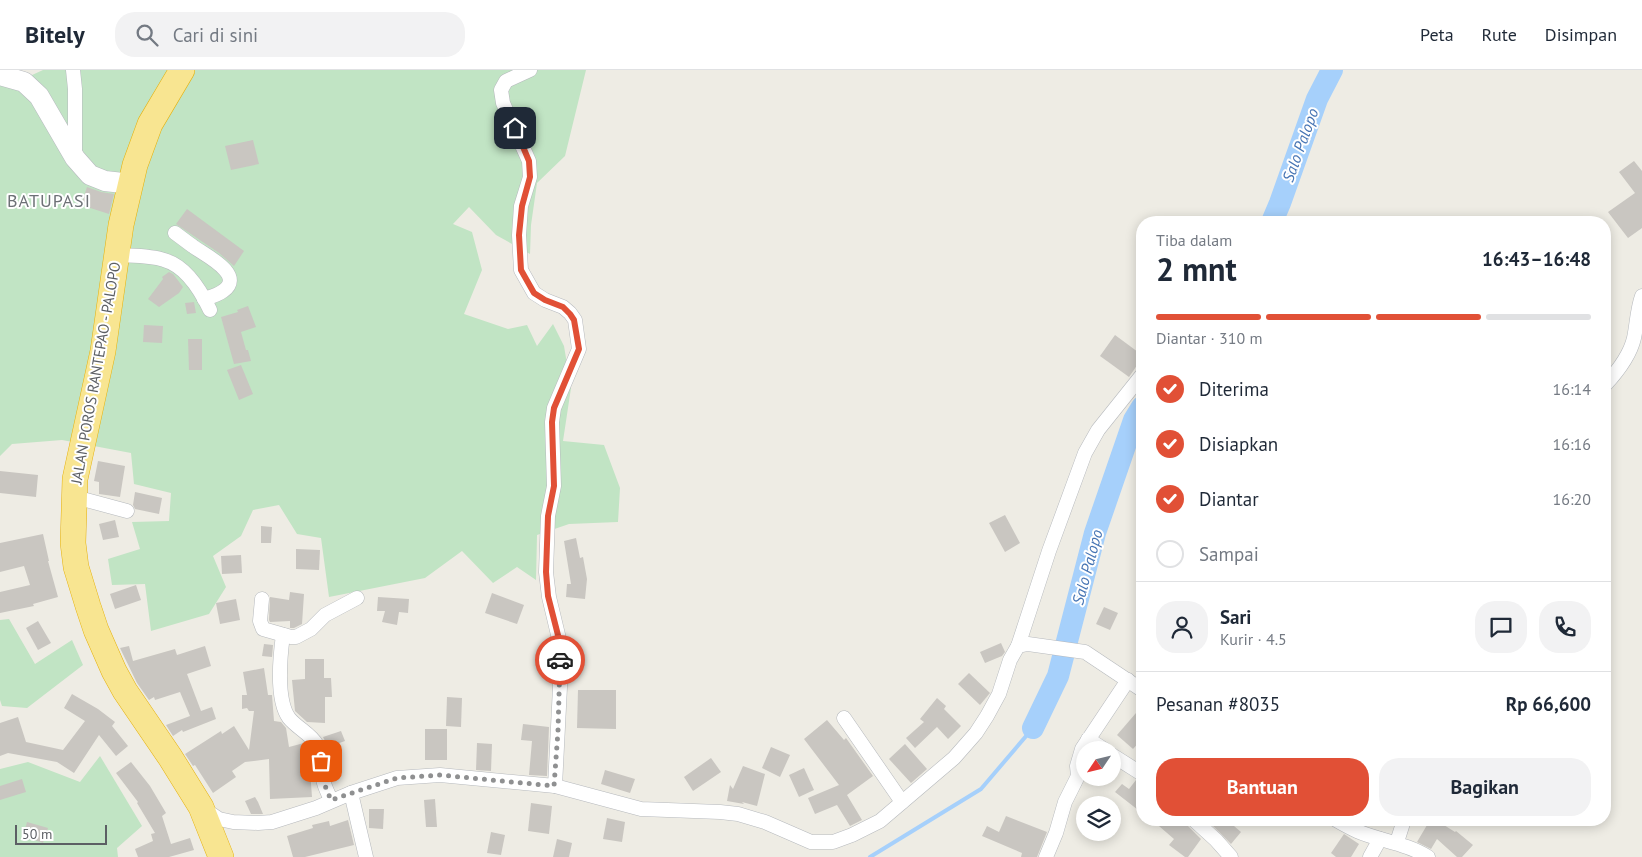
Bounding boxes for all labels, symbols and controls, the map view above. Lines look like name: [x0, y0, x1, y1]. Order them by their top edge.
search box: [115, 12, 465, 57]
text: Bitely: [25, 19, 85, 50]
icon: search: [133, 21, 161, 49]
text: Cari di sini: [173, 23, 258, 47]
text: Peta: [1420, 23, 1454, 46]
text: Rute: [1482, 23, 1517, 46]
text: Disimpan: [1545, 23, 1617, 46]
water label: Salo Palopo: [1277, 105, 1323, 185]
pin: [494, 107, 536, 149]
icon: home: [501, 114, 529, 142]
district label: BATUPASI: [7, 189, 91, 212]
text: Tiba dalam: [1156, 230, 1232, 250]
text: 16:43–16:48: [1482, 247, 1591, 271]
text: 2 mnt: [1156, 248, 1237, 290]
street label: JALAN POROS RANTEPAO - PALOPO: [66, 260, 124, 486]
text: Diantar · 310 m: [1156, 328, 1262, 348]
icon: check: [1156, 375, 1184, 403]
text: Diterima: [1199, 377, 1269, 401]
text: 16:14: [1553, 379, 1591, 399]
icon: check: [1156, 430, 1184, 458]
text: Disiapkan: [1199, 432, 1278, 456]
text: 16:16: [1553, 434, 1591, 454]
icon: check: [1156, 485, 1184, 513]
text: Diantar: [1199, 487, 1259, 511]
text: 16:20: [1553, 489, 1591, 509]
water label: Salo Palopo: [1067, 527, 1107, 607]
text: Sampai: [1199, 542, 1259, 566]
button: person: [1156, 601, 1208, 653]
button: chat: [1475, 601, 1527, 653]
button: phone: [1539, 601, 1591, 653]
text: Sari: [1220, 605, 1251, 629]
text: Kurir · 4.5: [1220, 629, 1287, 649]
courier: [535, 635, 585, 685]
icon: car: [546, 646, 574, 674]
text: Pesanan #8035: [1156, 692, 1280, 716]
text: Rp 66,600: [1506, 692, 1591, 716]
pin: [300, 740, 342, 782]
north arrow: [1076, 741, 1121, 786]
map controls: [1076, 741, 1121, 841]
icon: bag: [307, 747, 335, 775]
button: Bantuan: [1156, 758, 1369, 816]
button: Bagikan: [1379, 758, 1591, 816]
button: layers: [1076, 796, 1121, 841]
scale bar: [15, 822, 108, 845]
text: 50 m: [22, 825, 52, 843]

